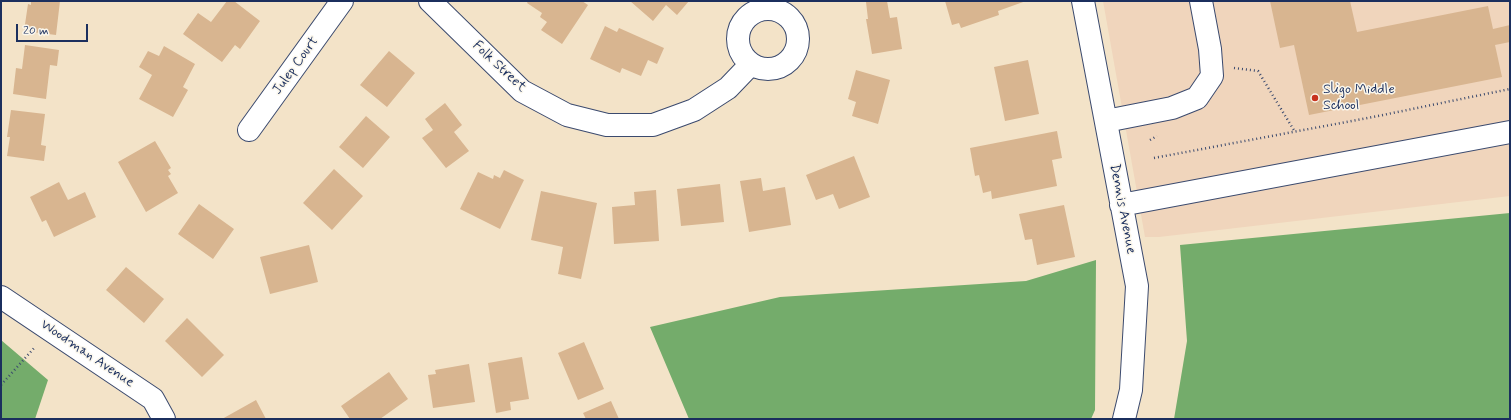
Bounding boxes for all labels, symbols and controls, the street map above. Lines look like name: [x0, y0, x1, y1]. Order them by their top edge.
scale bar: [18, 16, 90, 42]
text: 20 m: [23, 23, 49, 39]
street label: Julep Court: [269, 34, 323, 98]
street label: Folk Street: [469, 38, 529, 96]
place label: Sligo Middle School: [1323, 82, 1395, 114]
marker: Sligo Middle School: [1310, 93, 1320, 103]
street label: Dennis Avenue: [1105, 163, 1139, 255]
street label: Woodman Avenue: [37, 316, 137, 392]

